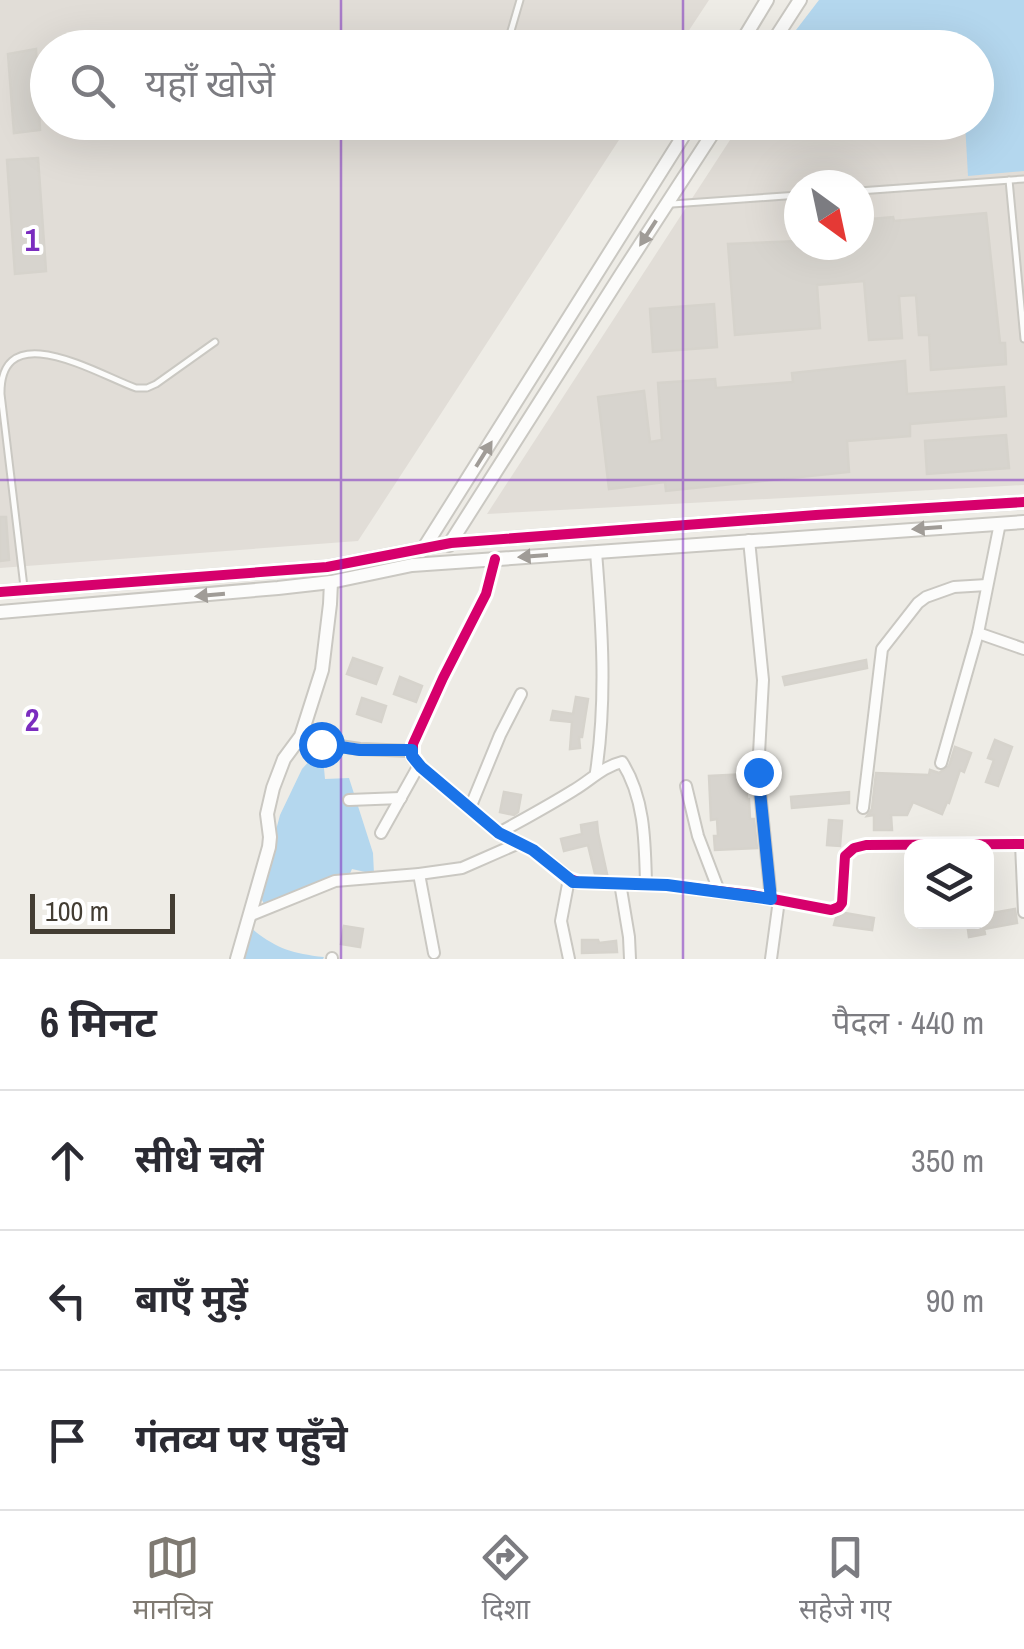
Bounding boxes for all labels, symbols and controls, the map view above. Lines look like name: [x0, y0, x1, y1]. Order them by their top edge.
search box: [30, 30, 994, 140]
icon: search: [65, 58, 120, 113]
text: यहाँ खोजें: [145, 58, 275, 109]
north arrow: [784, 170, 874, 260]
text: 1: [25, 218, 40, 261]
one-way arrow: [639, 220, 657, 247]
one-way arrow: [475, 440, 492, 468]
one-way arrow: [910, 521, 942, 537]
one-way arrow: [516, 549, 548, 565]
one-way arrow: [194, 587, 226, 603]
text: 2: [25, 698, 39, 741]
route start: [299, 722, 345, 768]
route end: [736, 750, 782, 796]
map controls: [904, 839, 994, 929]
button: layers: [904, 839, 994, 929]
scale bar: [30, 889, 175, 934]
text: 100 m: [45, 892, 109, 930]
text: 6 मिनट: [40, 994, 157, 1050]
text: पैदल · 440 m: [832, 1001, 984, 1044]
icon: ahead: [40, 1133, 95, 1188]
text: सीधे चलें: [135, 1133, 263, 1184]
text: 350 m: [911, 1139, 984, 1182]
icon: left: [40, 1273, 95, 1328]
text: बाएँ मुड़ें: [135, 1273, 248, 1324]
text: 90 m: [926, 1279, 984, 1322]
icon: arrive: [40, 1413, 95, 1468]
text: गंतव्य पर पहुँचे: [135, 1413, 348, 1464]
tab: मानचित्र: [133, 1530, 213, 1630]
tab: दिशा: [478, 1530, 533, 1630]
tab: सहेजे गए: [799, 1530, 891, 1630]

